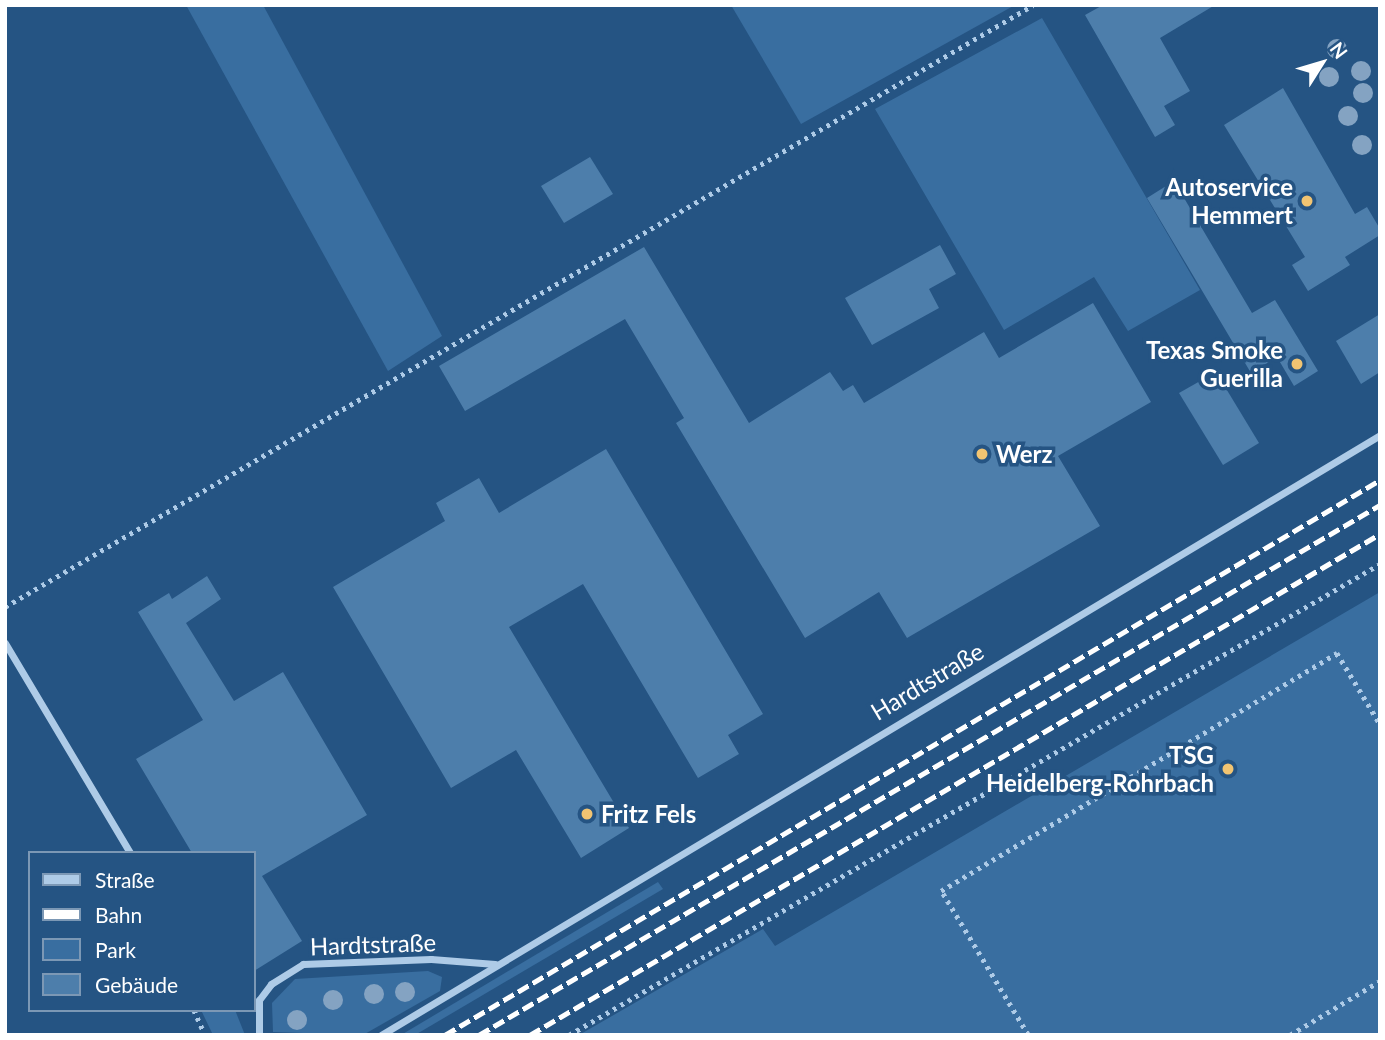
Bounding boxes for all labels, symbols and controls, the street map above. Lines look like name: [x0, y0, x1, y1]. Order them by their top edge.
north arrow: [1287, 28, 1357, 98]
text: N: [1326, 37, 1353, 63]
place label: Autoservice Hemmert: [1165, 173, 1293, 229]
marker: Autoservice Hemmert: [1299, 193, 1315, 209]
place label: Texas Smoke Guerilla: [1146, 336, 1283, 392]
marker: Texas Smoke Guerilla: [1289, 356, 1305, 372]
place label: Werz: [996, 440, 1053, 468]
marker: Werz: [974, 446, 990, 462]
street label: Hardtstraße: [865, 636, 989, 726]
place label: TSG Heidelberg-Rohrbach: [986, 741, 1214, 797]
marker: TSG Heidelberg-Rohrbach: [1220, 761, 1236, 777]
place label: Fritz Fels: [601, 800, 696, 828]
marker: Fritz Fels: [579, 806, 595, 822]
legend: [28, 851, 256, 1012]
text: Straße: [95, 867, 155, 892]
text: Bahn: [95, 902, 142, 927]
street label: Hardtstraße: [309, 927, 437, 961]
text: Park: [95, 937, 136, 962]
text: Gebäude: [95, 972, 178, 997]

